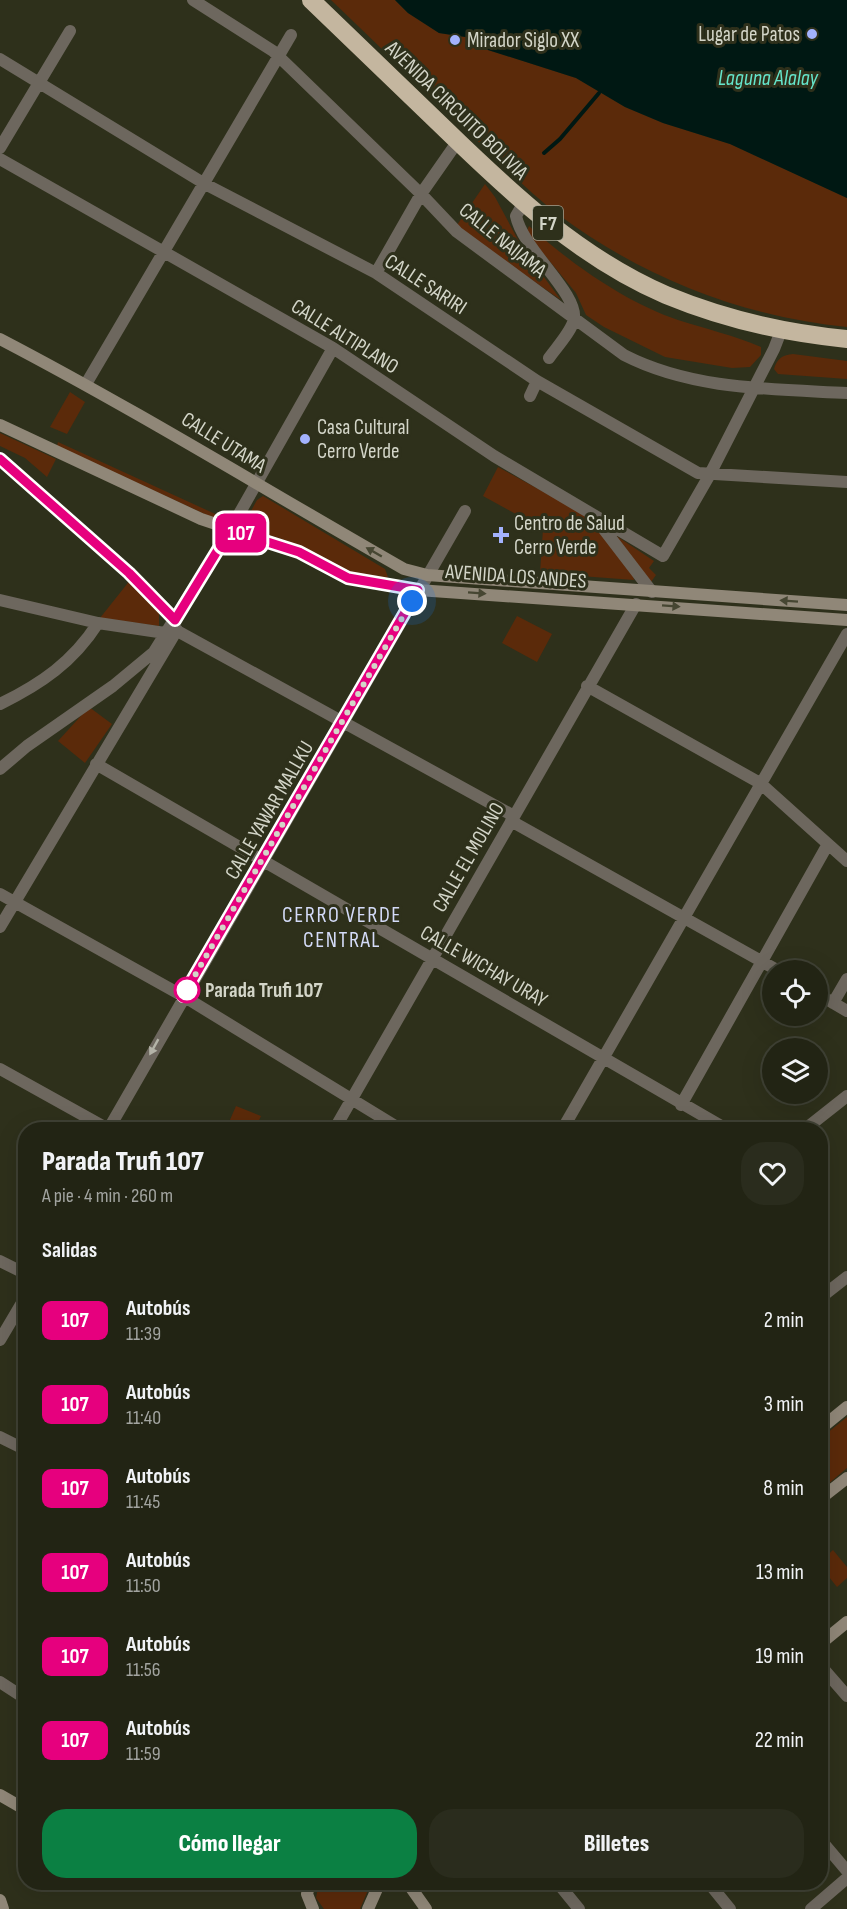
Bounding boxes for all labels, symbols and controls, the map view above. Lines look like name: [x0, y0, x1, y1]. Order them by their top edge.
place label: Lugar de Patos: [698, 22, 800, 47]
marker: Lugar de Patos: [805, 27, 819, 41]
place label: Mirador Siglo XX: [467, 28, 579, 53]
marker: Mirador Siglo XX: [448, 33, 462, 47]
street label: AVENIDA CIRCUITO BOLIVIA: [379, 35, 534, 186]
water label: Laguna Alalay: [718, 65, 819, 92]
street label: CALLE NAIJAMA: [454, 198, 552, 284]
road number: F7: [533, 206, 563, 240]
street label: CALLE SARIRI: [380, 249, 471, 320]
street label: CALLE ALTIPLANO: [286, 294, 403, 379]
street label: CALLE UTAMA: [177, 407, 272, 479]
place label: Casa Cultural Cerro Verde: [317, 415, 409, 464]
marker: Casa Cultural Cerro Verde: [298, 432, 312, 446]
place label: Centro de Salud Cerro Verde: [514, 511, 625, 560]
line badge: 107: [206, 514, 276, 552]
text: 107: [227, 521, 255, 546]
marker: Centro de Salud Cerro Verde: [492, 526, 510, 544]
one-way arrow: [366, 547, 382, 558]
street label: AVENIDA LOS ANDES: [444, 559, 587, 594]
your location: [397, 586, 427, 616]
one-way arrow: [467, 588, 486, 598]
one-way arrow: [779, 597, 798, 606]
one-way arrow: [662, 602, 681, 611]
street label: CALLE YAWAR MALLKU: [220, 737, 319, 884]
street label: CALLE EL MOLINO: [427, 798, 510, 916]
district label: CERRO VERDE CENTRAL: [282, 902, 402, 954]
street label: CALLE WICHAY URAY: [416, 920, 552, 1013]
map controls: [762, 960, 828, 1104]
button: locate: [762, 960, 828, 1026]
marker: Parada Trufi 107: [174, 977, 200, 1003]
place label: Parada Trufi 107: [205, 978, 324, 1003]
button: layers: [762, 1038, 828, 1104]
one-way arrow: [149, 1039, 159, 1056]
button: heart: [741, 1142, 804, 1205]
text: Parada Trufi 107: [42, 1145, 204, 1178]
text: A pie · 4 min · 260 m: [42, 1184, 173, 1208]
text: Salidas: [42, 1237, 97, 1264]
text: Autobús: [126, 1295, 190, 1322]
text: 2 min: [764, 1307, 804, 1334]
text: 107: [61, 1308, 89, 1333]
text: 11:39: [126, 1322, 161, 1346]
text: Autobús: [126, 1379, 190, 1406]
text: 3 min: [764, 1391, 804, 1418]
text: 107: [61, 1392, 89, 1417]
text: 11:40: [126, 1406, 161, 1430]
text: Autobús: [126, 1463, 190, 1490]
text: 8 min: [763, 1475, 804, 1502]
text: 107: [61, 1476, 89, 1501]
text: 11:45: [126, 1490, 160, 1514]
text: Autobús: [126, 1547, 190, 1574]
text: 13 min: [756, 1559, 804, 1586]
text: 107: [61, 1560, 89, 1585]
text: 11:50: [126, 1574, 161, 1598]
text: Autobús: [126, 1631, 190, 1658]
text: 19 min: [755, 1643, 804, 1670]
text: 107: [61, 1644, 89, 1669]
text: 11:56: [126, 1658, 161, 1682]
text: Autobús: [126, 1715, 190, 1742]
text: 22 min: [755, 1727, 804, 1754]
text: 107: [61, 1728, 89, 1753]
text: 11:59: [126, 1742, 161, 1766]
button: Cómo llegar: [42, 1809, 417, 1878]
button: Billetes: [429, 1809, 804, 1878]

